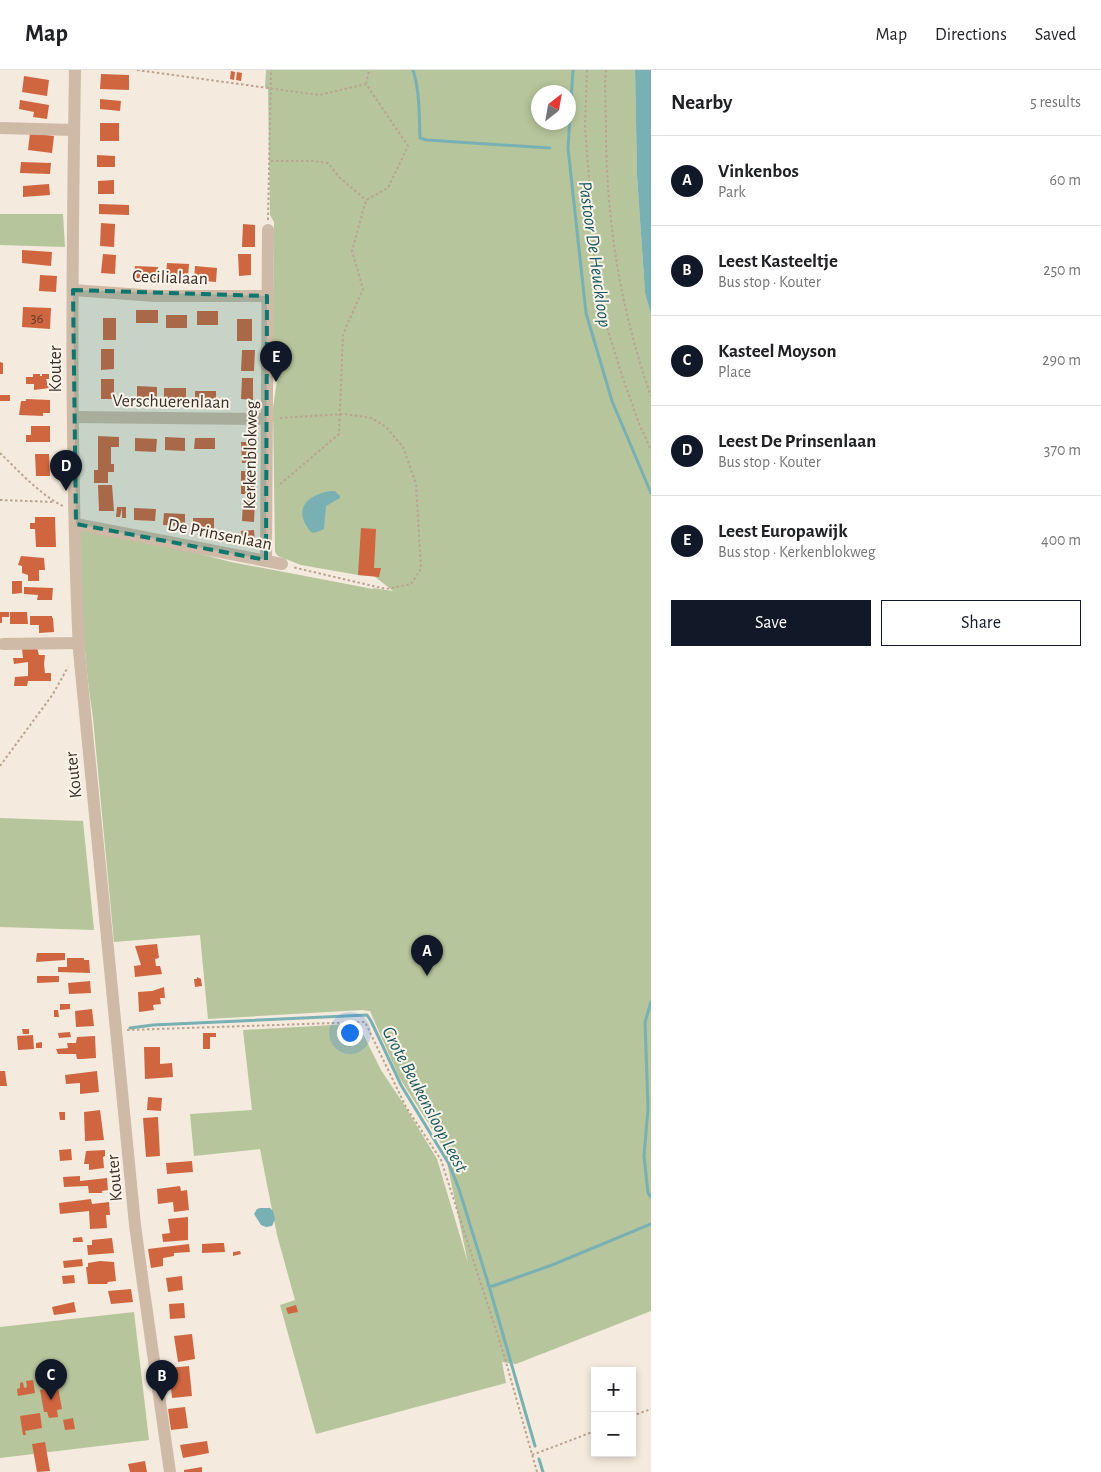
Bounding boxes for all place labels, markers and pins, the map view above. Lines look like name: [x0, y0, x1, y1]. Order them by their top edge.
pin: E: [260, 341, 292, 382]
pin: D: [50, 450, 82, 491]
pin: A: [411, 935, 443, 976]
pin: C: [35, 1359, 67, 1400]
pin: B: [146, 1360, 178, 1401]

